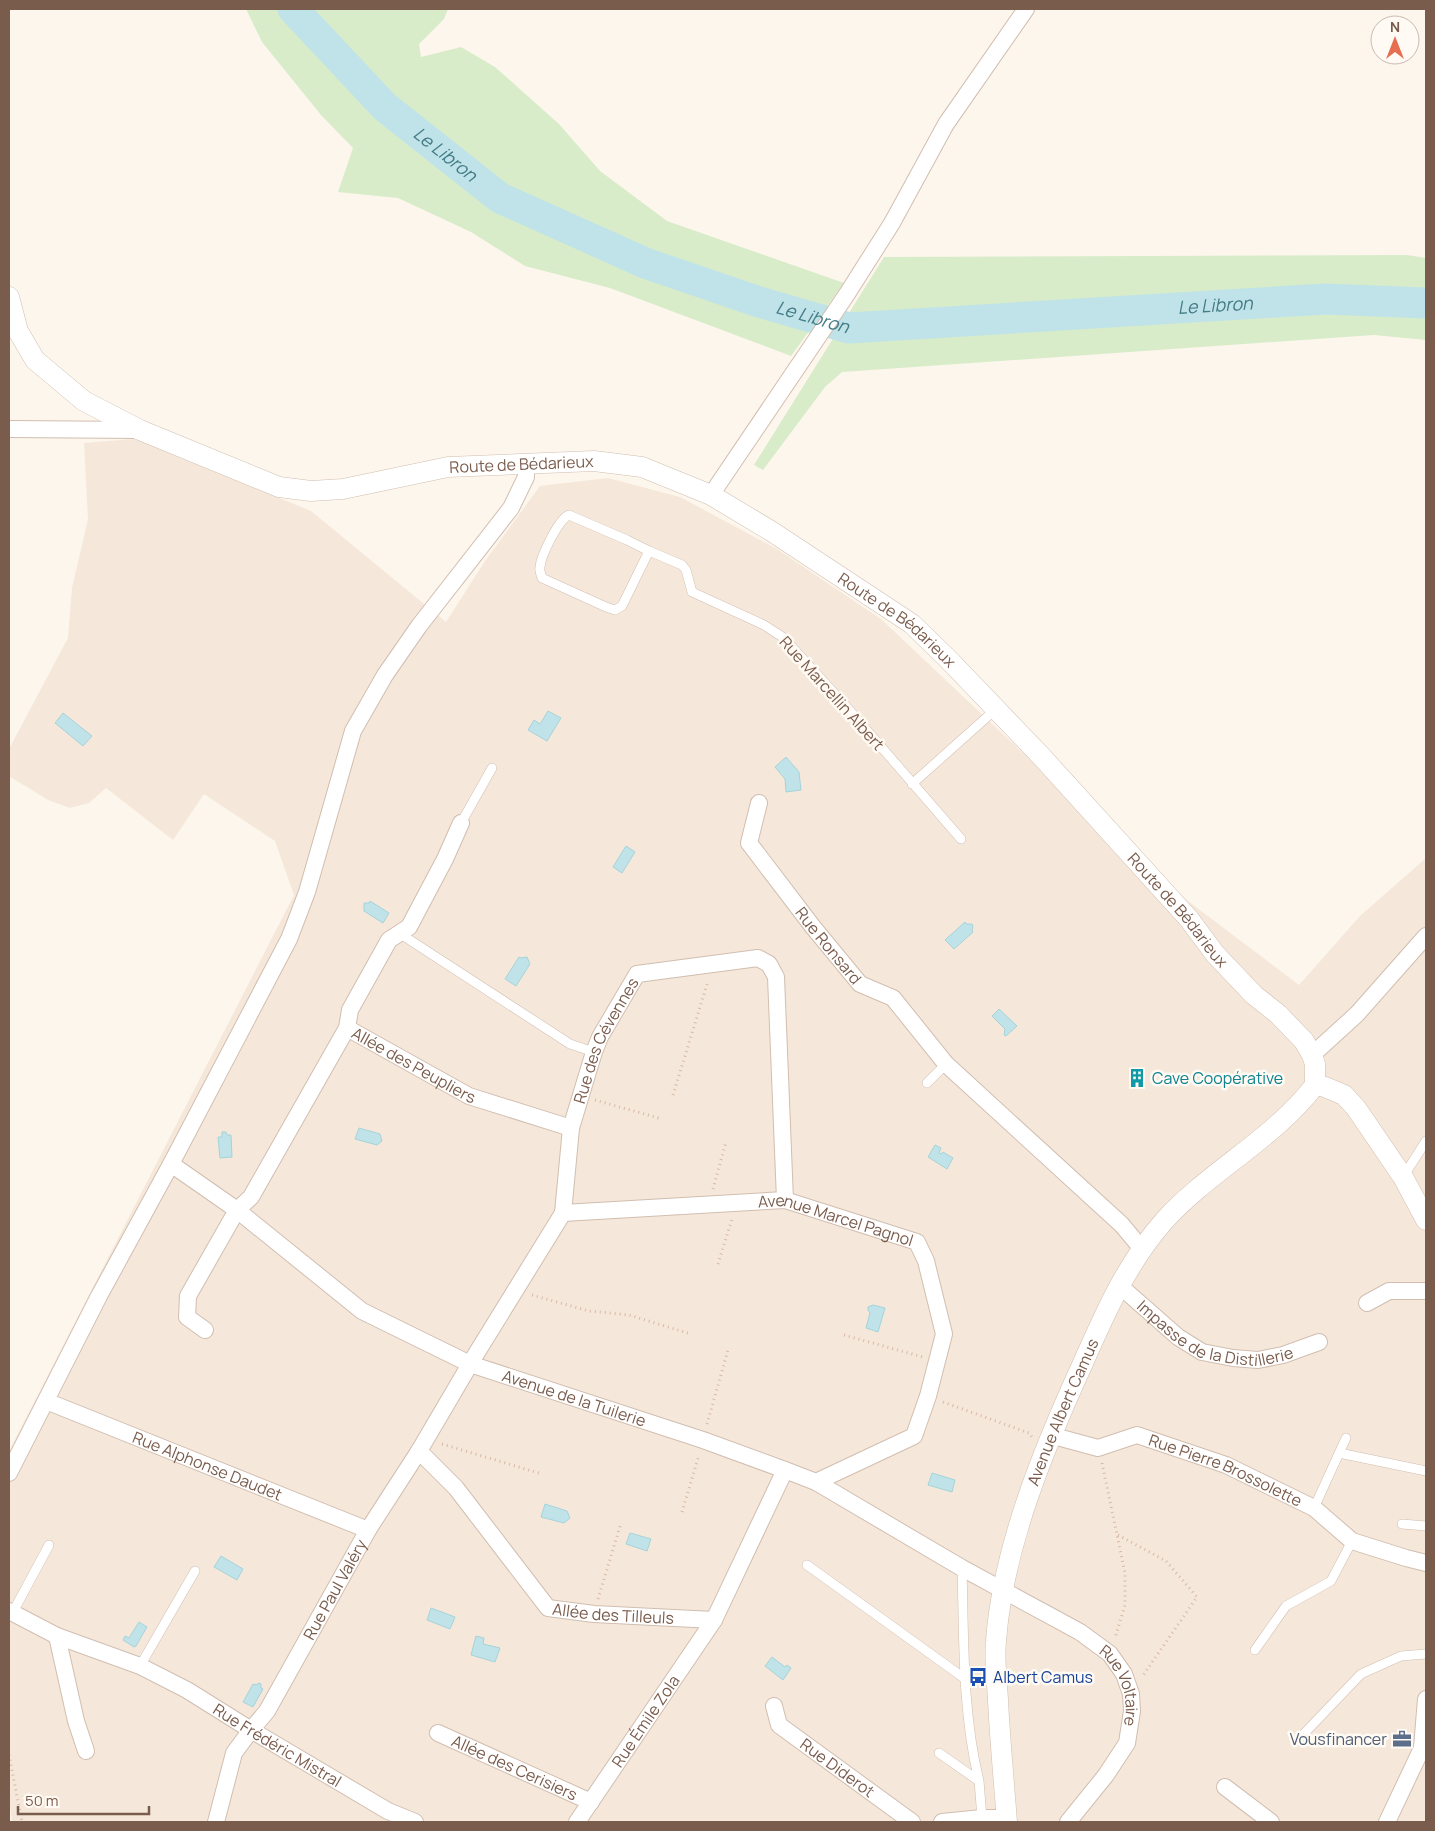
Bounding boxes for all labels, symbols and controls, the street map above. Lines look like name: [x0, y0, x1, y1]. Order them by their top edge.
north arrow: [1370, 15, 1420, 65]
text: N: [1390, 17, 1400, 36]
water label: Le Libron: [409, 121, 484, 187]
water label: Le Libron: [1177, 290, 1255, 319]
water label: Le Libron: [773, 295, 853, 339]
street label: Route de Bédarieux: [449, 450, 594, 478]
street label: Route de Bédarieux: [834, 567, 961, 672]
street label: Rue Marcellin Albert: [775, 631, 889, 755]
street label: Route de Bédarieux: [1123, 848, 1233, 972]
street label: Rue Ronsard: [791, 902, 867, 989]
street label: Rue des Cévennes: [568, 973, 644, 1106]
street label: Allée des Peupliers: [348, 1022, 478, 1108]
building icon: Cave Coopérative: [1126, 1067, 1148, 1089]
place label: Cave Coopérative: [1152, 1067, 1283, 1089]
street label: Avenue Marcel Pagnol: [757, 1189, 916, 1251]
street label: Impasse de la Distillerie: [1132, 1295, 1296, 1371]
street label: Avenue Albert Camus: [1022, 1335, 1103, 1489]
street label: Avenue de la Tuilerie: [499, 1364, 649, 1432]
street label: Rue Alphonse Daudet: [129, 1426, 286, 1506]
street label: Rue Pierre Brossolette: [1146, 1429, 1306, 1512]
street label: Rue Paul Valéry: [298, 1535, 372, 1644]
street label: Allée des Tilleuls: [551, 1598, 674, 1629]
street label: Rue Voltaire: [1095, 1639, 1143, 1728]
bus stop icon: Albert Camus: [967, 1666, 989, 1688]
place label: Albert Camus: [993, 1666, 1093, 1688]
street label: Rue Émile Zola: [606, 1671, 685, 1771]
street label: Rue Frédéric Mistral: [209, 1698, 346, 1792]
place label: Vousfinancer: [1290, 1728, 1387, 1750]
office icon: Vousfinancer: [1391, 1728, 1413, 1750]
street label: Allée des Cerisiers: [448, 1730, 581, 1805]
street label: Rue Diderot: [796, 1733, 879, 1802]
scale bar: [18, 1784, 149, 1816]
text: 50 m: [25, 1790, 59, 1811]

